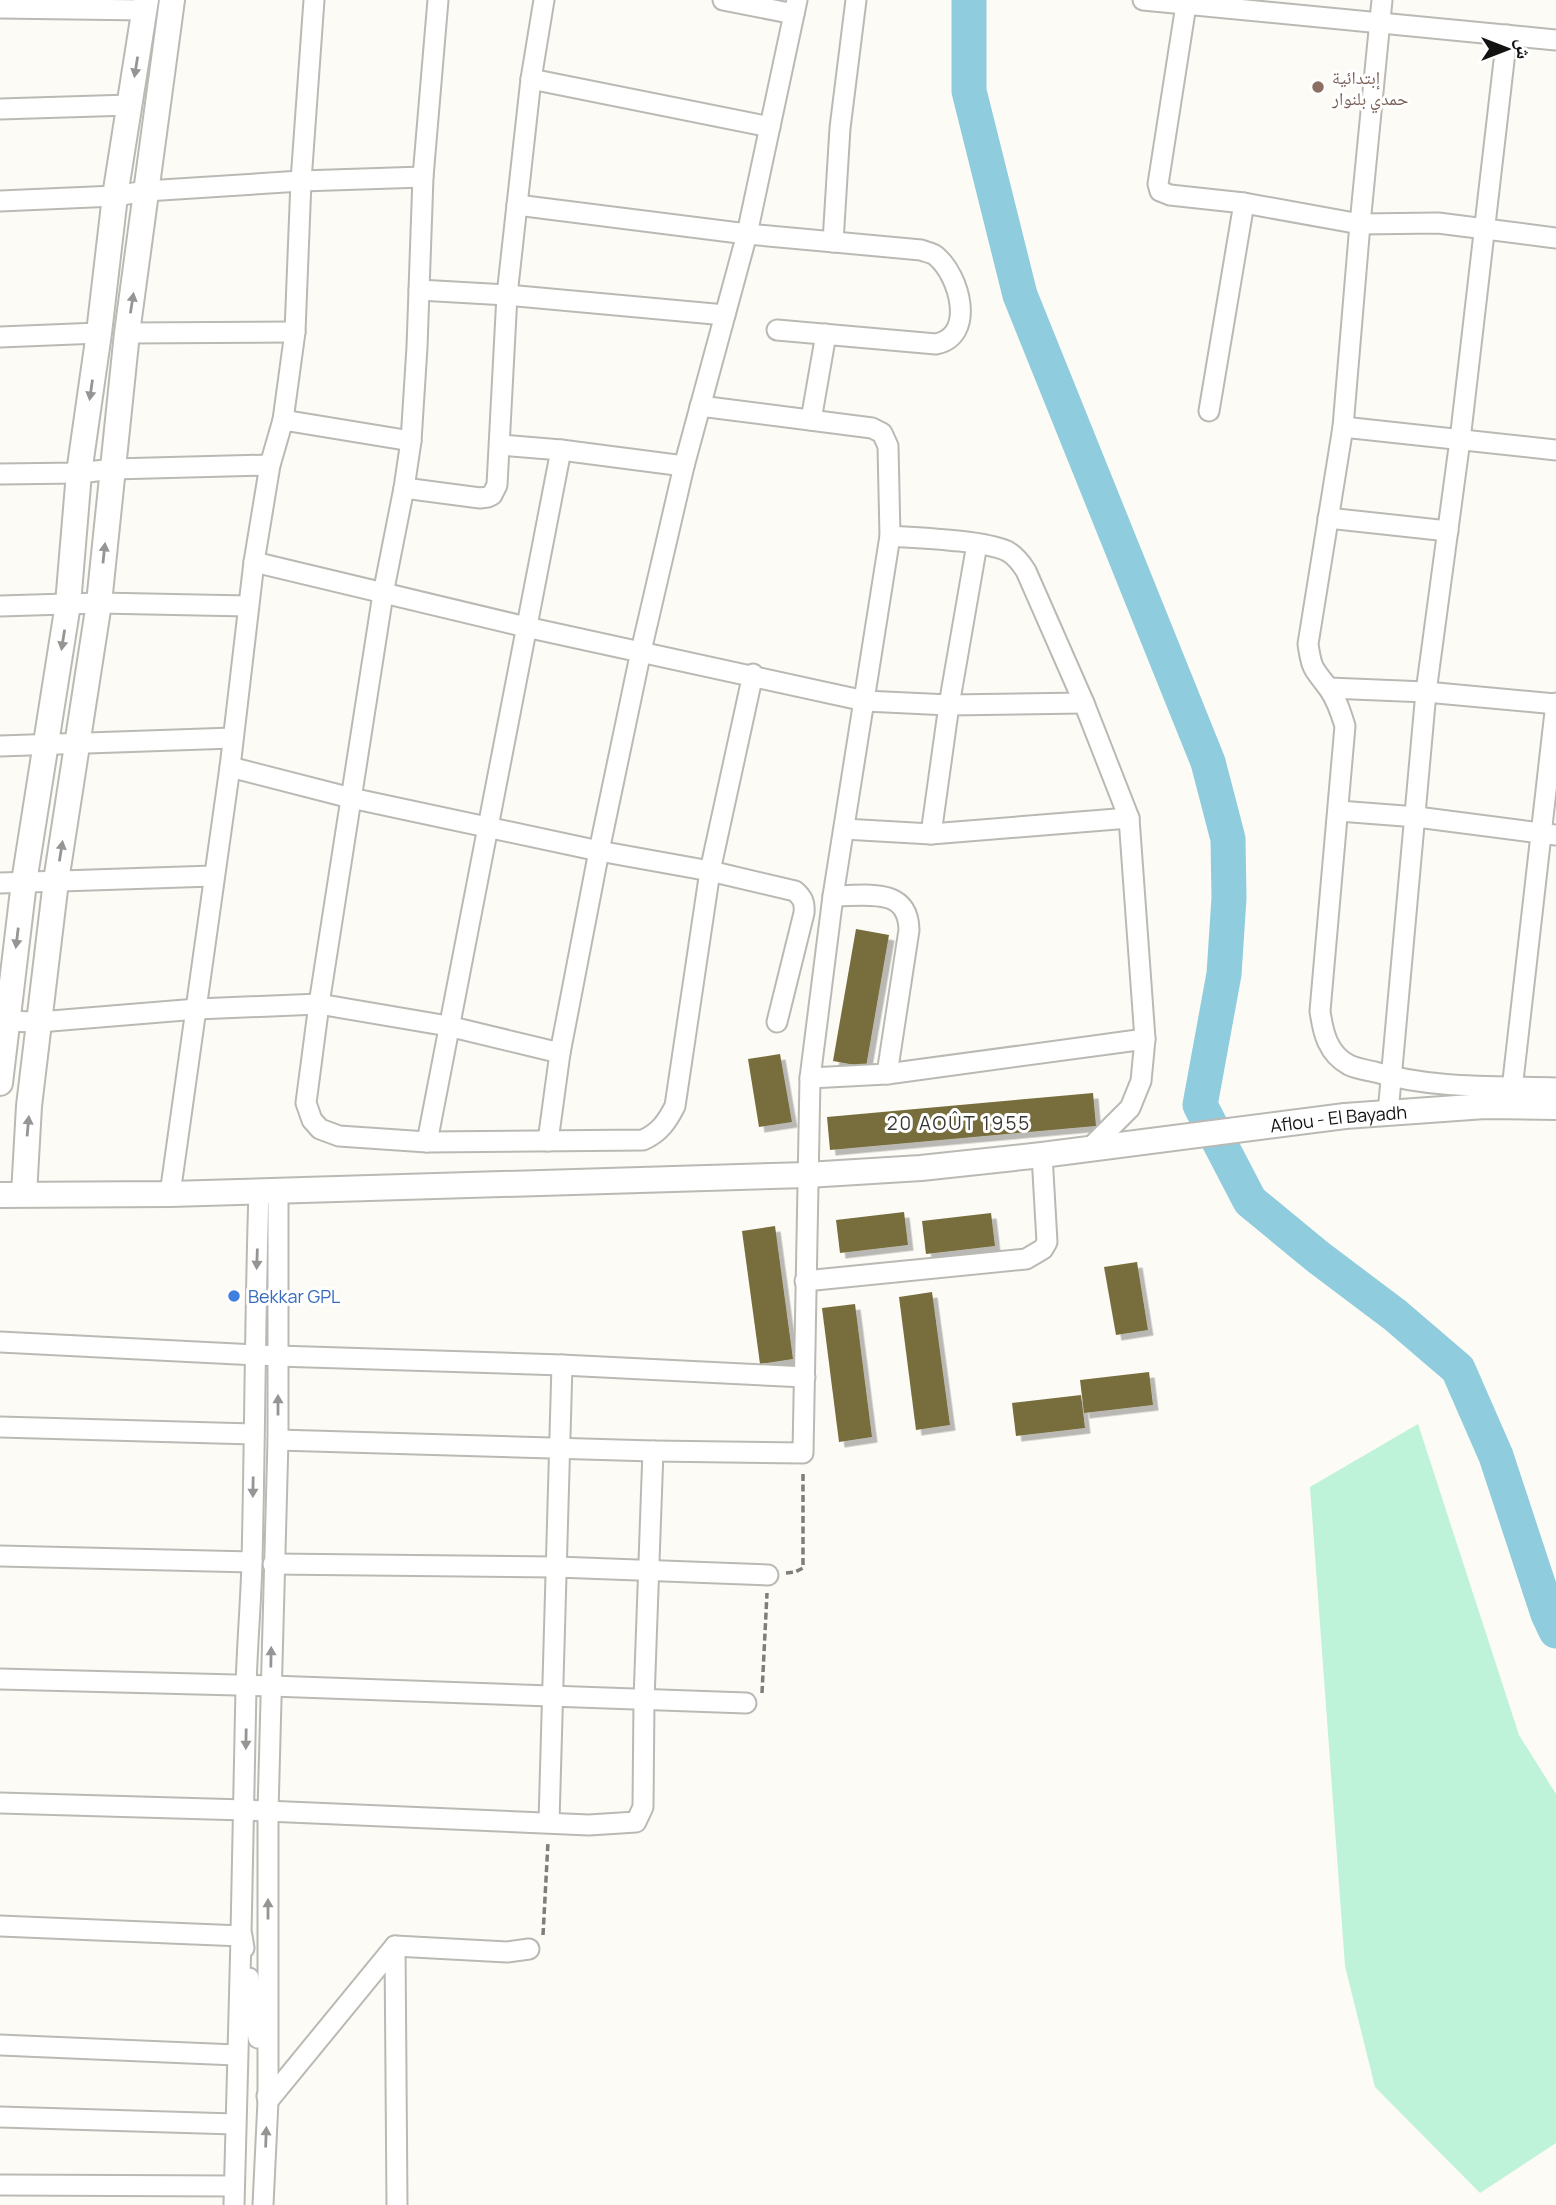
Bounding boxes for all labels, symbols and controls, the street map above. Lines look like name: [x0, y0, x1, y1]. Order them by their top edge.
north arrow: [1472, 14, 1542, 84]
text: ش: [1511, 39, 1537, 59]
one-way arrow: [130, 57, 141, 79]
place label: إبتدائية حمدي بلنوار: [1331, 65, 1408, 114]
marker: إبتدائية حمدي بلنوار: [1310, 79, 1326, 95]
one-way arrow: [127, 292, 138, 314]
one-way arrow: [85, 379, 96, 401]
one-way arrow: [99, 542, 110, 564]
one-way arrow: [57, 629, 68, 651]
one-way arrow: [55, 840, 66, 862]
one-way arrow: [11, 927, 22, 949]
street label: Aflou - El Bayadh: [1269, 1100, 1408, 1138]
district label: 20 AOÛT 1955: [887, 1110, 1031, 1136]
one-way arrow: [23, 1114, 34, 1136]
one-way arrow: [251, 1249, 262, 1271]
place label: Bekkar GPL: [248, 1284, 340, 1308]
marker: Bekkar GPL: [226, 1288, 242, 1304]
one-way arrow: [272, 1394, 284, 1416]
one-way arrow: [247, 1476, 259, 1498]
one-way arrow: [266, 1646, 277, 1668]
one-way arrow: [240, 1728, 252, 1750]
one-way arrow: [262, 1898, 274, 1920]
one-way arrow: [261, 2126, 272, 2148]

